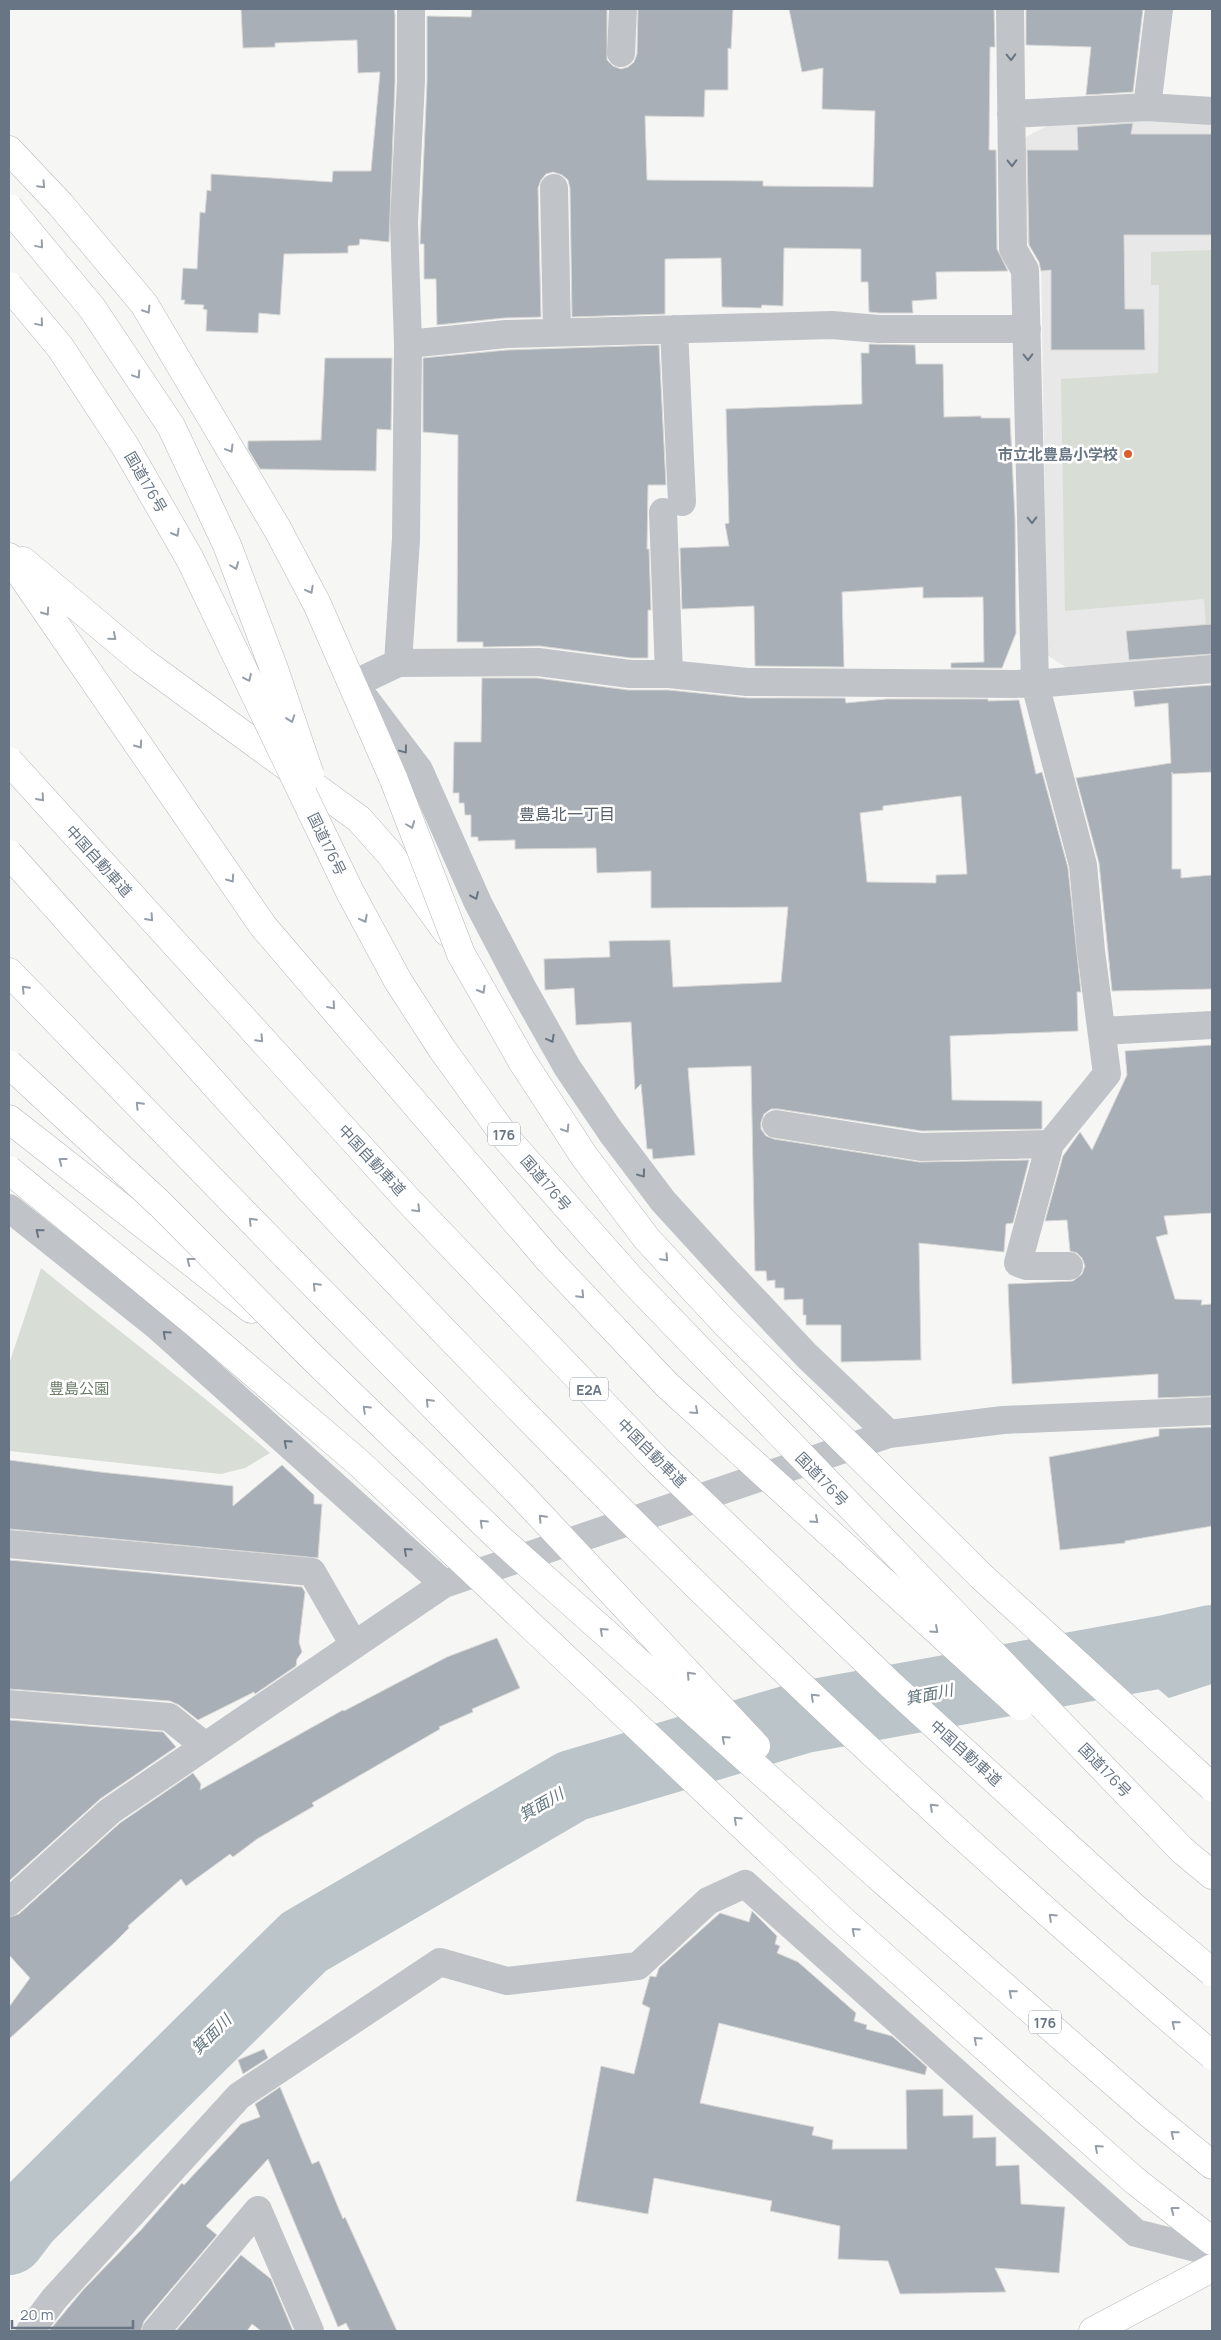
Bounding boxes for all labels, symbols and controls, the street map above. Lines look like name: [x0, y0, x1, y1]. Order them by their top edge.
one-way arrow: [1006, 54, 1016, 62]
one-way arrow: [1007, 160, 1017, 167]
one-way arrow: [36, 180, 45, 189]
one-way arrow: [35, 240, 44, 249]
one-way arrow: [140, 304, 150, 313]
one-way arrow: [34, 318, 43, 327]
one-way arrow: [1023, 354, 1033, 361]
one-way arrow: [131, 370, 140, 379]
one-way arrow: [223, 444, 233, 453]
place label: 市立北豊島小学校: [998, 444, 1118, 465]
street label: 国道176号: [120, 447, 172, 517]
marker: 市立北豊島小学校: [1122, 448, 1134, 460]
one-way arrow: [1026, 516, 1037, 524]
one-way arrow: [169, 527, 179, 536]
one-way arrow: [229, 561, 239, 570]
one-way arrow: [304, 585, 314, 594]
one-way arrow: [40, 606, 49, 615]
one-way arrow: [107, 631, 116, 640]
one-way arrow: [241, 673, 251, 682]
one-way arrow: [285, 714, 295, 722]
one-way arrow: [132, 740, 142, 749]
one-way arrow: [399, 744, 407, 753]
one-way arrow: [36, 792, 45, 801]
district label: 豊島北一丁目: [519, 803, 615, 825]
street label: 国道176号: [303, 809, 351, 879]
street label: 中国自動車道: [61, 821, 137, 901]
one-way arrow: [405, 821, 415, 829]
one-way arrow: [225, 873, 234, 883]
one-way arrow: [469, 891, 480, 900]
one-way arrow: [144, 913, 153, 922]
one-way arrow: [358, 914, 368, 923]
one-way arrow: [22, 985, 31, 994]
one-way arrow: [476, 985, 486, 994]
one-way arrow: [326, 1001, 335, 1010]
one-way arrow: [254, 1033, 263, 1042]
one-way arrow: [545, 1034, 555, 1043]
one-way arrow: [136, 1102, 145, 1111]
street label: 中国自動車道: [334, 1120, 410, 1200]
road number: 176: [488, 1122, 520, 1146]
one-way arrow: [560, 1124, 570, 1133]
street label: 国道176号: [516, 1151, 576, 1215]
one-way arrow: [58, 1158, 68, 1167]
one-way arrow: [637, 1168, 645, 1177]
one-way arrow: [411, 1204, 420, 1213]
one-way arrow: [249, 1218, 258, 1227]
one-way arrow: [36, 1230, 45, 1238]
one-way arrow: [659, 1253, 668, 1262]
one-way arrow: [186, 1258, 196, 1267]
one-way arrow: [312, 1282, 321, 1291]
one-way arrow: [575, 1289, 584, 1298]
one-way arrow: [162, 1331, 171, 1340]
park label: 豊島公園: [49, 1378, 109, 1399]
road number: E2A: [570, 1378, 608, 1400]
one-way arrow: [426, 1399, 435, 1408]
one-way arrow: [690, 1405, 699, 1414]
one-way arrow: [363, 1406, 372, 1415]
street label: 中国自動車道: [613, 1414, 691, 1492]
one-way arrow: [283, 1440, 292, 1449]
street label: 国道176号: [791, 1447, 853, 1511]
one-way arrow: [809, 1514, 818, 1523]
one-way arrow: [539, 1515, 548, 1524]
one-way arrow: [479, 1519, 488, 1528]
one-way arrow: [404, 1548, 413, 1557]
one-way arrow: [929, 1624, 938, 1633]
one-way arrow: [600, 1628, 609, 1637]
one-way arrow: [687, 1672, 696, 1681]
water label: 箕面川: [903, 1678, 957, 1709]
one-way arrow: [810, 1693, 819, 1702]
street label: 中国自動車道: [926, 1715, 1006, 1791]
one-way arrow: [721, 1736, 730, 1745]
street label: 国道176号: [1074, 1738, 1136, 1802]
water label: 箕面川: [515, 1781, 569, 1826]
one-way arrow: [929, 1804, 938, 1813]
one-way arrow: [734, 1817, 743, 1826]
one-way arrow: [1049, 1914, 1058, 1923]
one-way arrow: [852, 1928, 861, 1937]
one-way arrow: [1008, 1990, 1017, 1999]
water label: 箕面川: [186, 2008, 237, 2059]
road number: 176: [1029, 2010, 1061, 2034]
one-way arrow: [1172, 2021, 1181, 2029]
one-way arrow: [973, 2036, 982, 2045]
one-way arrow: [1171, 2130, 1180, 2139]
one-way arrow: [1094, 2145, 1103, 2154]
one-way arrow: [1170, 2207, 1180, 2216]
scale bar: [12, 2298, 134, 2330]
text: 20 m: [20, 2304, 53, 2325]

